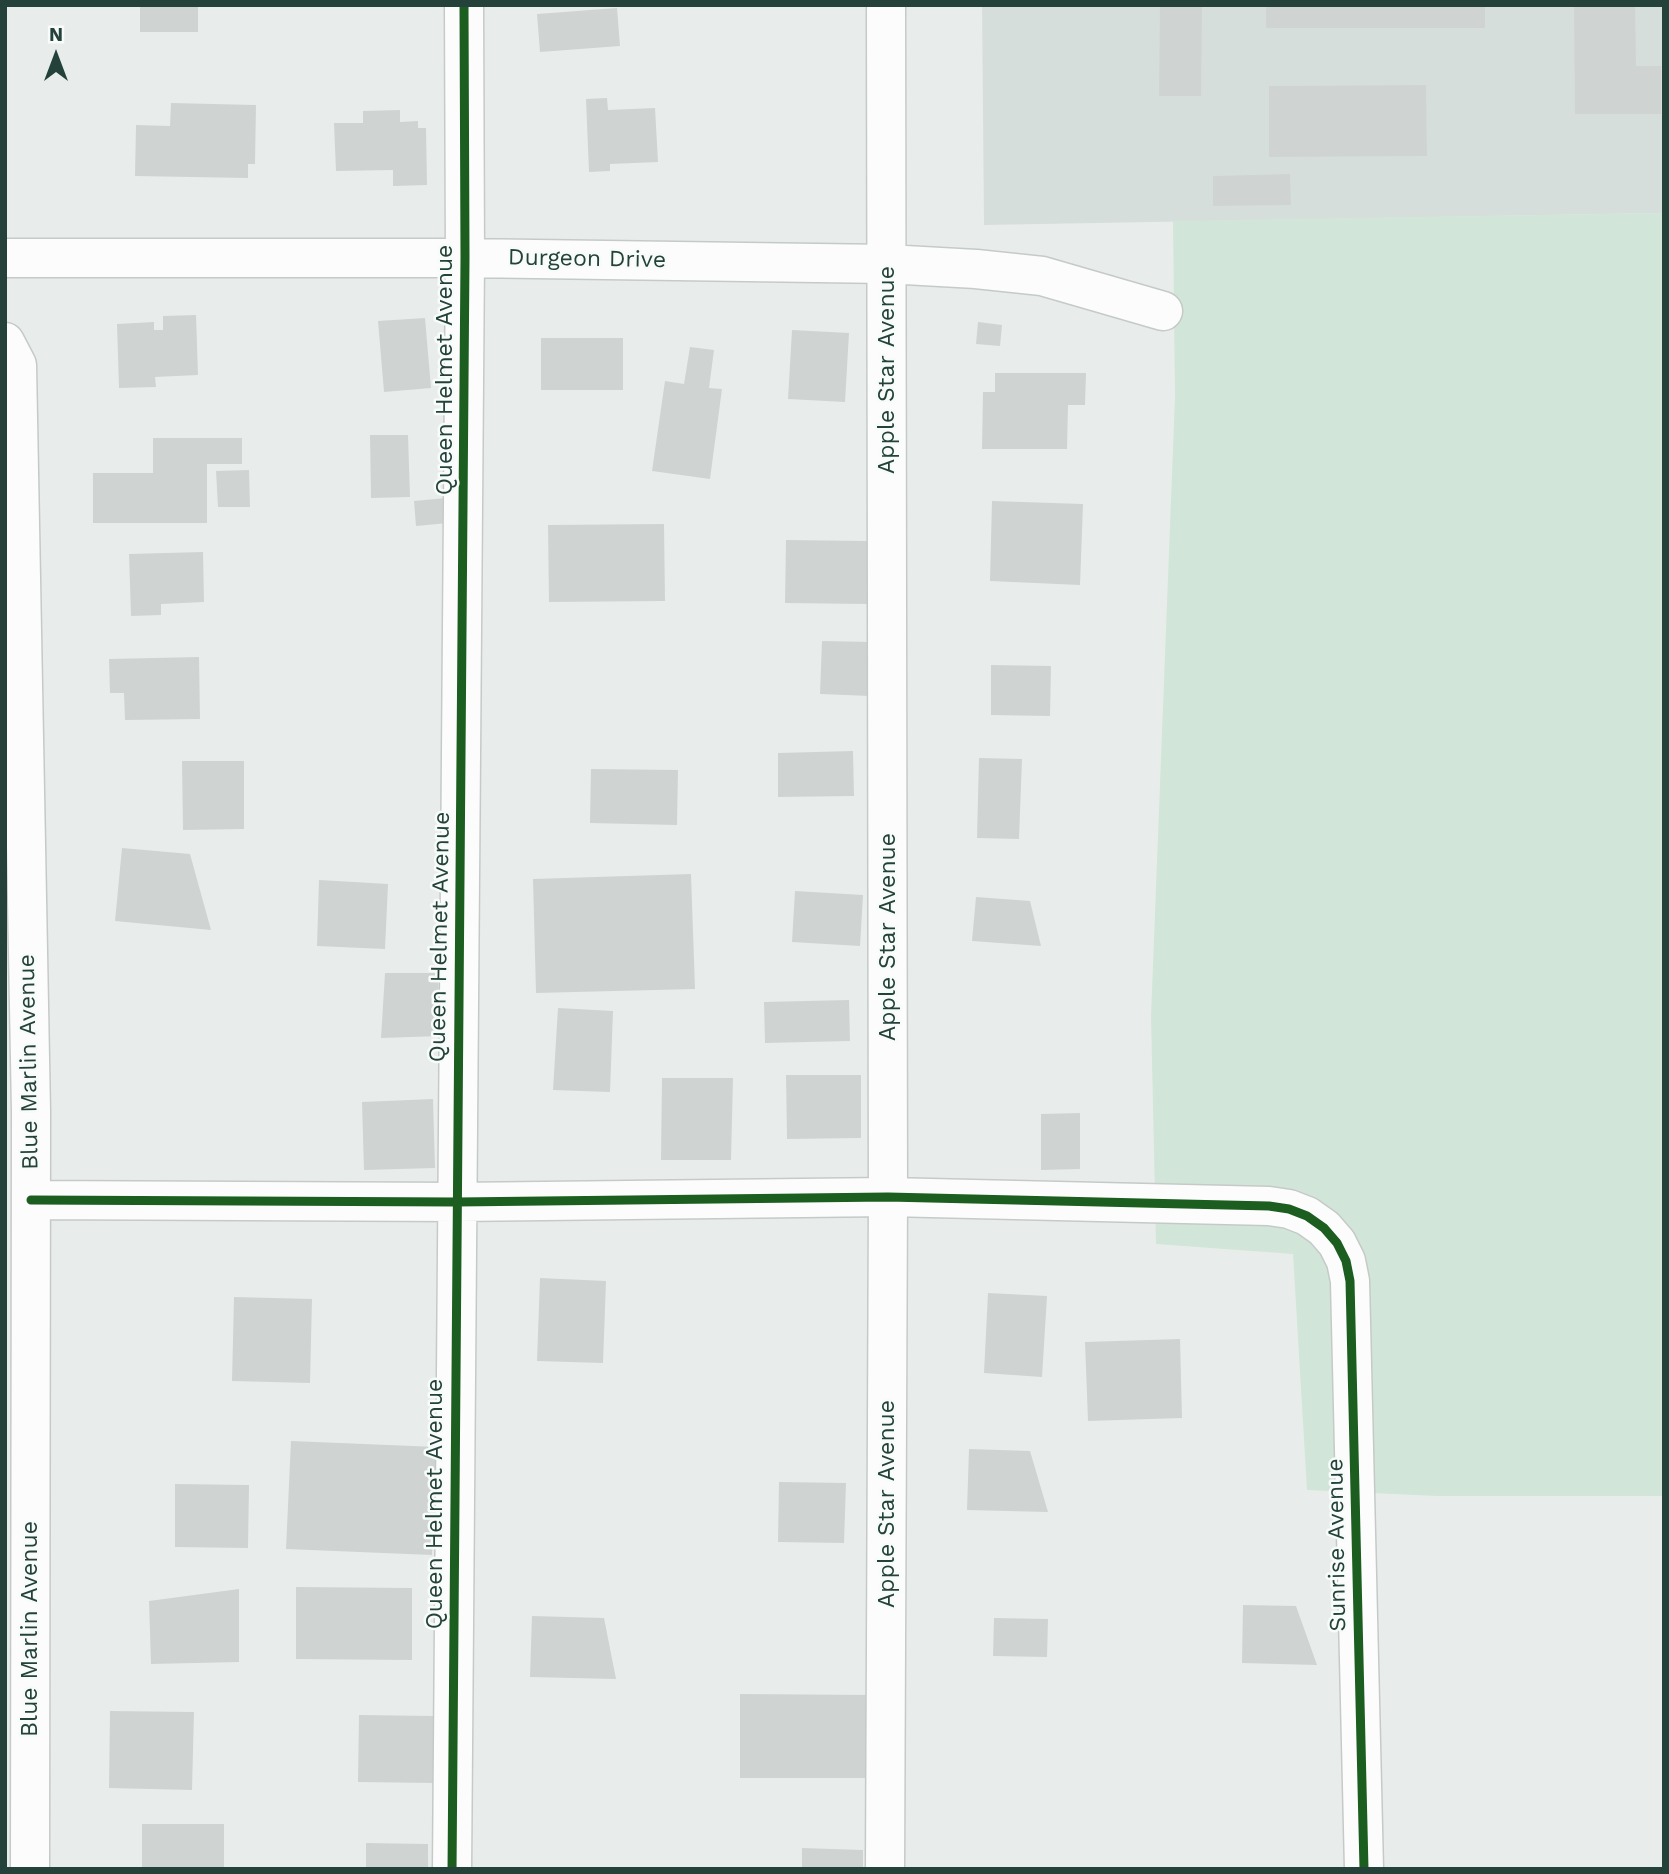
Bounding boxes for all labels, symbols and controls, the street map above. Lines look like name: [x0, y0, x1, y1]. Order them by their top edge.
north arrow: [21, 21, 91, 91]
text: N: [49, 23, 63, 46]
street label: Durgeon Drive: [508, 244, 666, 274]
street label: Queen Helmet Avenue: [431, 245, 459, 495]
street label: Apple Star Avenue: [873, 266, 901, 474]
street label: Queen Helmet Avenue: [424, 811, 456, 1063]
street label: Apple Star Avenue: [874, 833, 902, 1041]
street label: Blue Marlin Avenue: [13, 954, 45, 1170]
street label: Queen Helmet Avenue: [421, 1379, 449, 1629]
street label: Apple Star Avenue: [873, 1400, 901, 1608]
street label: Sunrise Avenue: [1322, 1458, 1352, 1632]
street label: Blue Marlin Avenue: [16, 1521, 44, 1737]

